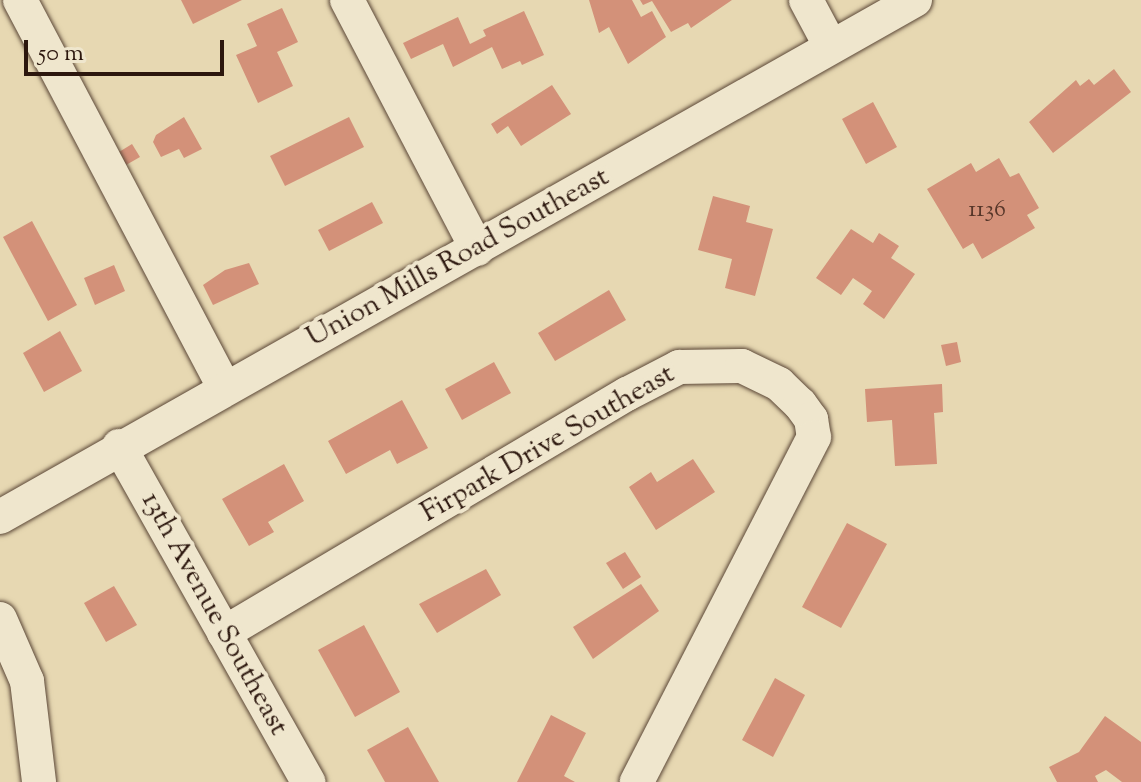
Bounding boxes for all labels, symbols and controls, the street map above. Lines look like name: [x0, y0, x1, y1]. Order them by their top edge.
scale bar: [28, 24, 228, 74]
text: 50 m: [38, 37, 84, 71]
street label: Union Mills Road Southeast: [301, 161, 615, 355]
house number: 1136: [968, 197, 1006, 225]
street label: Firpark Drive Southeast: [415, 358, 681, 530]
street label: 13th Avenue Southeast: [133, 487, 295, 741]

